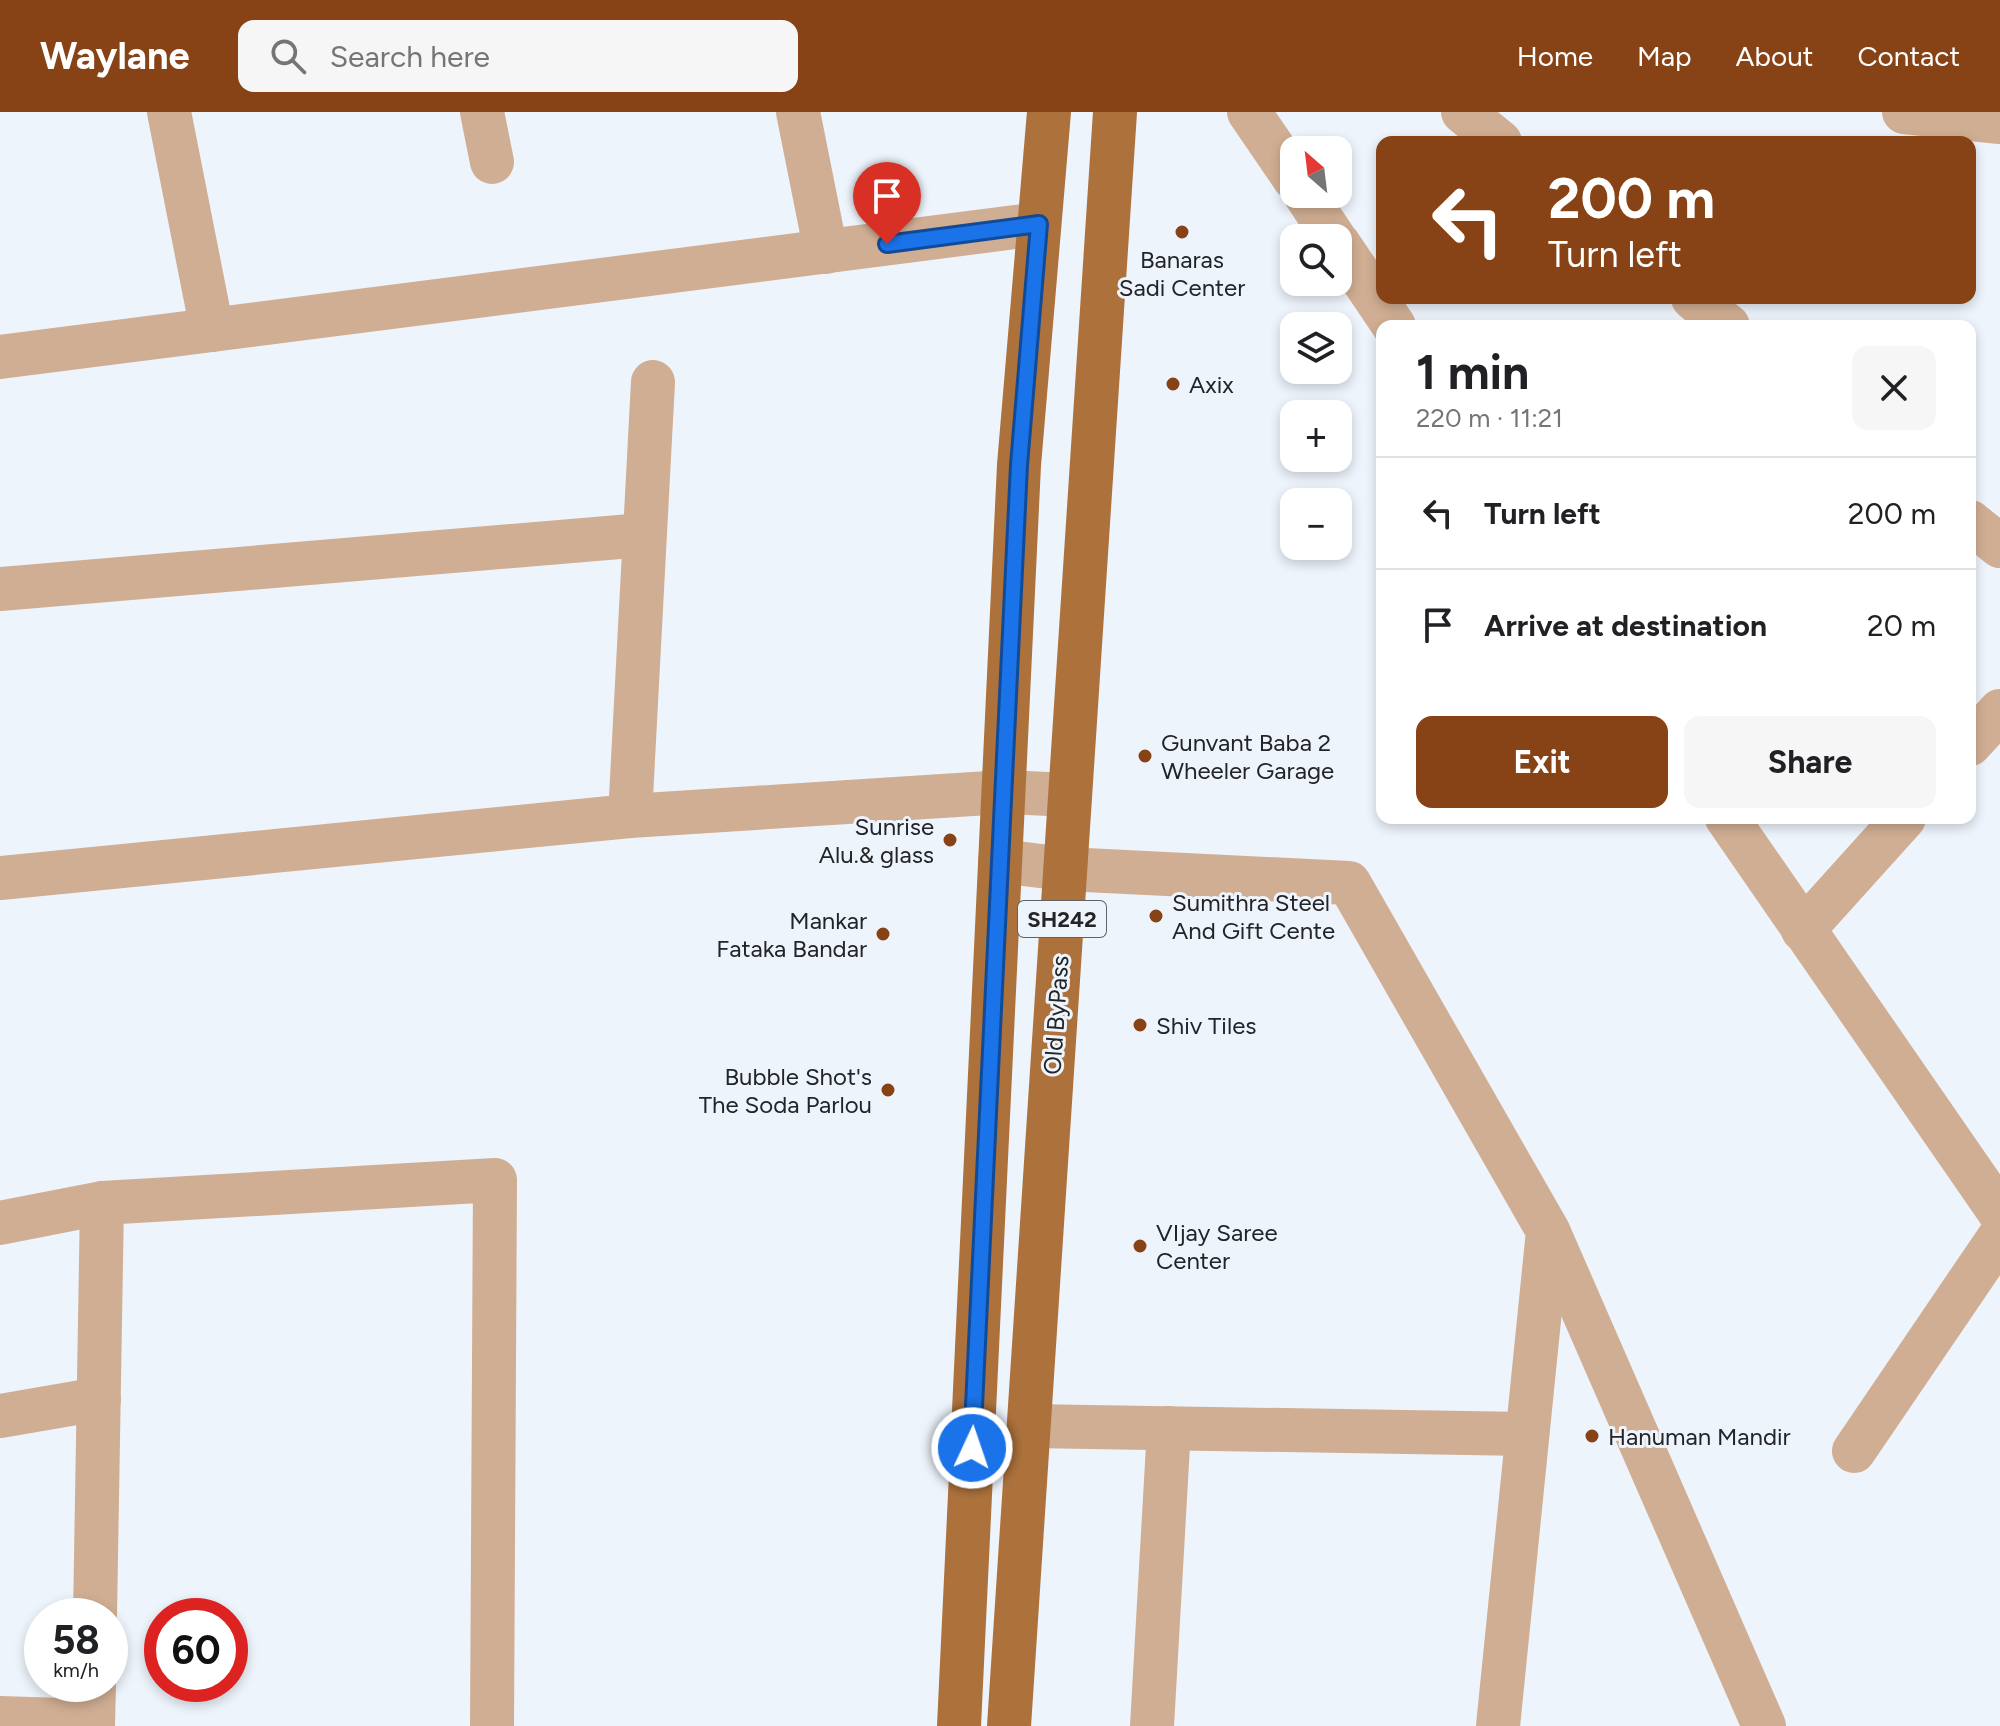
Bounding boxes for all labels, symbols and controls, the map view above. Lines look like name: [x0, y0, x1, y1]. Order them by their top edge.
search box: [238, 20, 798, 92]
text: Waylane: [40, 33, 190, 79]
icon: search: [266, 34, 310, 78]
text: Search here: [330, 38, 490, 75]
text: Home: [1517, 39, 1593, 73]
text: Map: [1637, 39, 1692, 73]
text: About: [1736, 39, 1813, 73]
text: Contact: [1857, 39, 1960, 73]
north arrow: [1280, 136, 1352, 208]
map controls: [1280, 136, 1352, 560]
pin: [853, 162, 921, 244]
text: 200 m: [1548, 165, 1715, 232]
icon: left: [1416, 168, 1520, 272]
icon: arrive: [865, 174, 909, 218]
marker: Banaras Sadi Center: [1173, 223, 1191, 241]
button: search: [1280, 224, 1352, 296]
text: Turn left: [1548, 233, 1682, 276]
place label: Banaras Sadi Center: [1119, 245, 1245, 302]
button: layers: [1280, 312, 1352, 384]
text: 1 min: [1416, 343, 1529, 401]
button: close: [1852, 346, 1936, 430]
place label: Axix: [1189, 370, 1234, 399]
marker: Axix: [1164, 375, 1182, 393]
button: +: [1280, 400, 1352, 472]
text: 220 m · 11:21: [1416, 402, 1563, 434]
button: −: [1280, 488, 1352, 560]
icon: left: [1416, 491, 1460, 535]
text: Turn left: [1484, 495, 1601, 532]
text: 200 m: [1848, 495, 1936, 532]
icon: arrive: [1416, 603, 1460, 647]
text: Arrive at destination: [1484, 607, 1767, 644]
text: 20 m: [1867, 607, 1936, 644]
button: Exit: [1416, 716, 1668, 808]
button: Share: [1684, 716, 1936, 808]
place label: Gunvant Baba 2 Wheeler Garage: [1161, 728, 1334, 785]
marker: Gunvant Baba 2 Wheeler Garage: [1136, 747, 1154, 765]
place label: Sunrise Alu.& glass: [819, 812, 934, 869]
marker: Sunrise Alu.& glass: [941, 831, 959, 849]
place label: Sumithra Steel And Gift Cente: [1172, 888, 1335, 945]
road number: SH242: [1018, 901, 1106, 937]
place label: Mankar Fataka Bandar: [716, 906, 867, 963]
marker: Sumithra Steel And Gift Cente: [1147, 907, 1165, 925]
marker: Mankar Fataka Bandar: [874, 925, 892, 943]
street label: Old ByPass: [1037, 954, 1075, 1076]
place label: Shiv Tiles: [1156, 1011, 1257, 1040]
marker: Shiv Tiles: [1131, 1016, 1149, 1034]
place label: Bubble Shot's The Soda Parlou: [699, 1062, 872, 1119]
marker: Bubble Shot's The Soda Parlou: [879, 1081, 897, 1099]
place label: VIjay Saree Center: [1156, 1218, 1278, 1275]
marker: VIjay Saree Center: [1131, 1237, 1149, 1255]
position arrow: [930, 1406, 1014, 1490]
place label: Hanuman Mandir: [1608, 1422, 1791, 1451]
marker: Hanuman Mandir: [1583, 1427, 1601, 1445]
speed limit sign: 60: [144, 1598, 248, 1702]
text: 58: [52, 1616, 100, 1664]
text: km/h: [53, 1658, 99, 1682]

